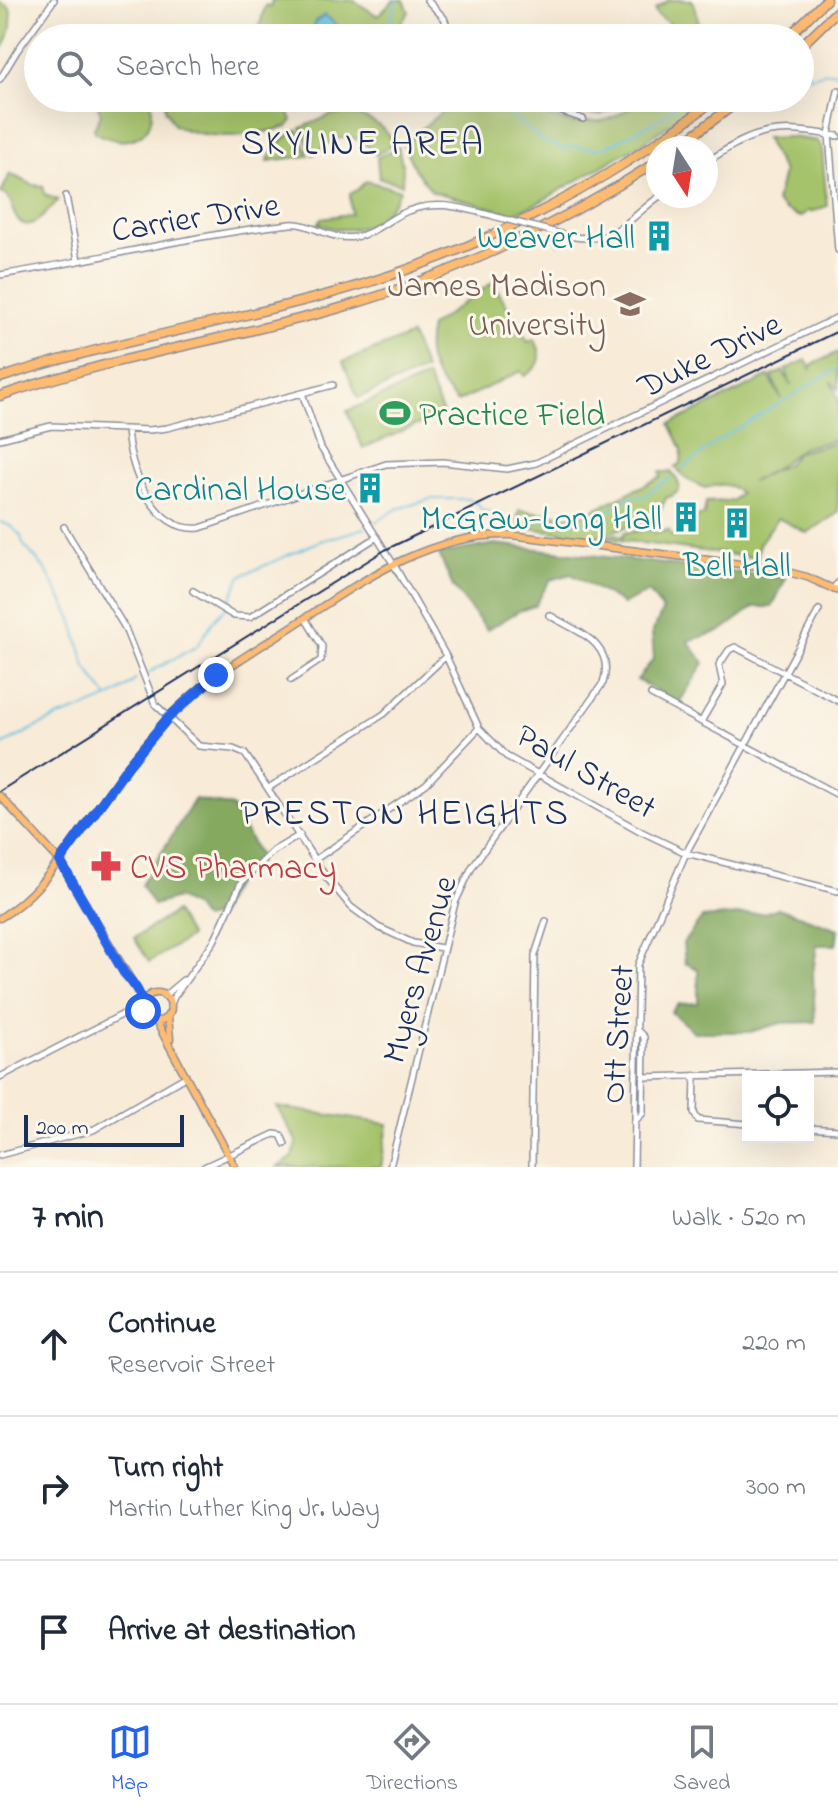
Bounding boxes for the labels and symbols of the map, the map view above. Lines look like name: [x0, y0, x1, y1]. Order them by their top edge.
district label: SKYLINE AREA: [241, 119, 485, 172]
north arrow: [646, 136, 718, 208]
street label: Carrier Drive: [108, 182, 284, 258]
place label: Weaver Hall: [477, 215, 635, 265]
building icon: Weaver Hall: [642, 219, 676, 253]
place label: James Madison University: [388, 263, 606, 352]
school or university icon: James Madison University: [613, 287, 647, 321]
street label: Duke Drive: [630, 301, 792, 414]
place label: Practice Field: [419, 392, 605, 442]
sports icon: Practice Field: [378, 396, 412, 430]
place label: Cardinal House: [135, 467, 347, 517]
building icon: Cardinal House: [353, 471, 387, 505]
place label: McGraw-Long Hall: [421, 496, 662, 546]
building icon: McGraw-Long Hall: [669, 500, 703, 534]
building icon: Bell Hall: [720, 506, 754, 540]
place label: Bell Hall: [682, 543, 791, 593]
route end: [198, 657, 234, 693]
street label: Paul Street: [505, 713, 665, 834]
district label: PRESTON HEIGHTS: [240, 789, 570, 842]
place label: CVS Pharmacy: [130, 845, 336, 895]
pharmacy icon: CVS Pharmacy: [89, 849, 123, 883]
street label: Myers Avenue: [371, 870, 473, 1070]
street label: Ott Street: [590, 963, 650, 1106]
route start: [125, 993, 161, 1029]
scale bar: [24, 1111, 184, 1147]

